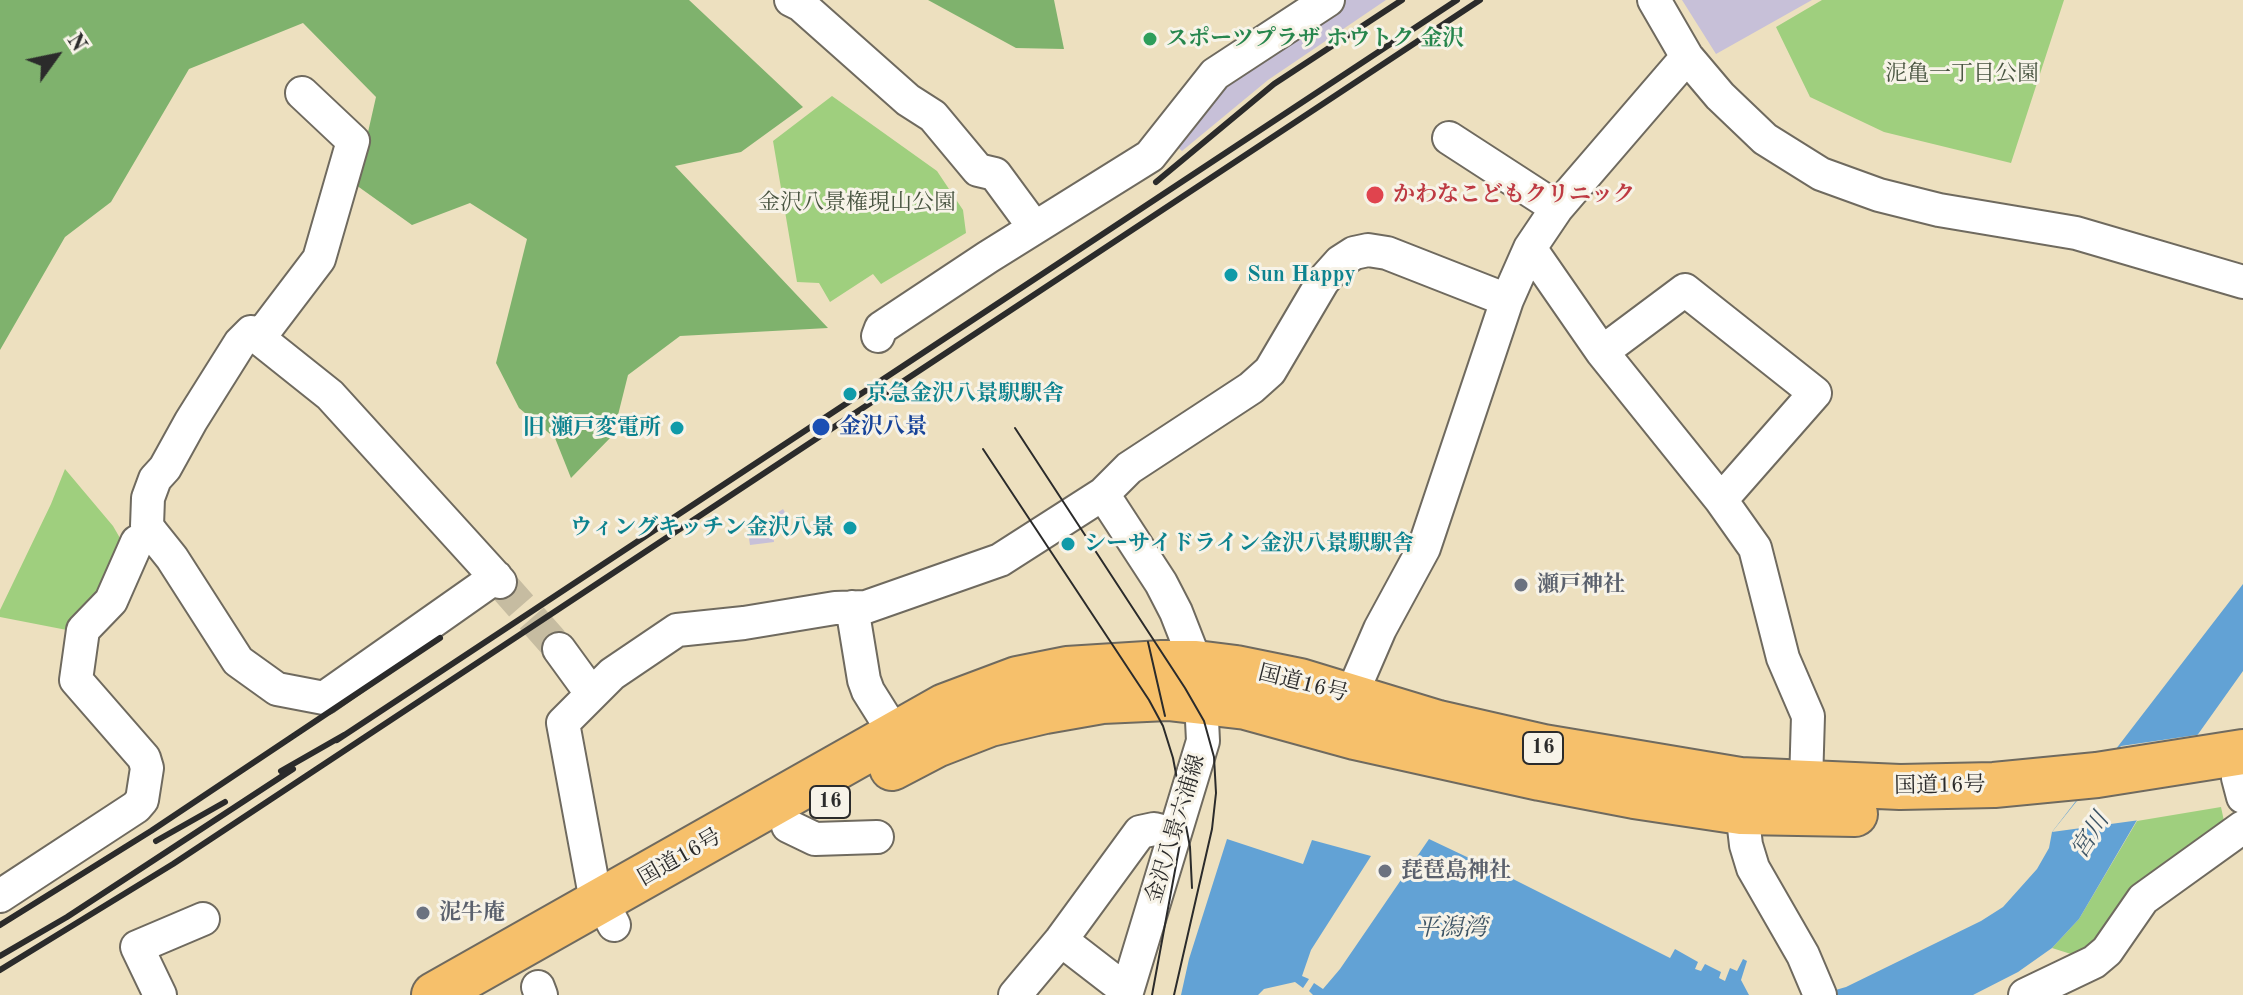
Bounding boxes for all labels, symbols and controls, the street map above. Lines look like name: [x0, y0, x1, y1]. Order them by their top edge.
north arrow: [16, 16, 96, 96]
place label: スポーツプラザ ホウトク 金沢: [1166, 26, 1464, 52]
text: N: [62, 30, 90, 56]
marker: スポーツプラザ ホウトク 金沢: [1141, 30, 1159, 48]
park label: 泥亀一丁目公園: [1885, 61, 2039, 87]
place label: かわなこどもクリニック: [1393, 182, 1635, 208]
marker: かわなこどもクリニック: [1364, 184, 1386, 206]
park label: 金沢八景権現山公園: [758, 190, 956, 216]
place label: Sun Happy: [1247, 262, 1356, 288]
marker: Sun Happy: [1222, 266, 1240, 284]
place label: 京急金沢八景駅駅舎: [866, 381, 1064, 407]
marker: 京急金沢八景駅駅舎: [841, 385, 859, 403]
place label: 金沢八景: [839, 414, 927, 440]
place label: 旧 瀬戸変電所: [523, 415, 661, 441]
marker: 金沢八景: [810, 416, 832, 438]
marker: 旧 瀬戸変電所: [668, 419, 686, 437]
place label: ウィングキッチン金沢八景: [570, 515, 834, 541]
marker: ウィングキッチン金沢八景: [841, 519, 859, 537]
place label: シーサイドライン金沢八景駅駅舎: [1084, 531, 1414, 557]
marker: シーサイドライン金沢八景駅駅舎: [1059, 535, 1077, 553]
place label: 瀬戸神社: [1537, 572, 1625, 598]
marker: 瀬戸神社: [1512, 576, 1530, 594]
street label: 国道16号: [1255, 660, 1351, 708]
road number: 16: [1523, 732, 1563, 764]
street label: 金沢八景六浦線: [1141, 752, 1211, 906]
street label: 国道16号: [1894, 772, 1986, 800]
road number: 16: [810, 786, 850, 818]
water label: 宮川: [2066, 808, 2116, 864]
street label: 国道16号: [634, 824, 726, 892]
place label: 琵琶島神社: [1401, 858, 1511, 884]
marker: 琵琶島神社: [1376, 862, 1394, 880]
place label: 泥牛庵: [439, 900, 505, 926]
marker: 泥牛庵: [414, 904, 432, 922]
water label: 平潟湾: [1415, 915, 1487, 943]

